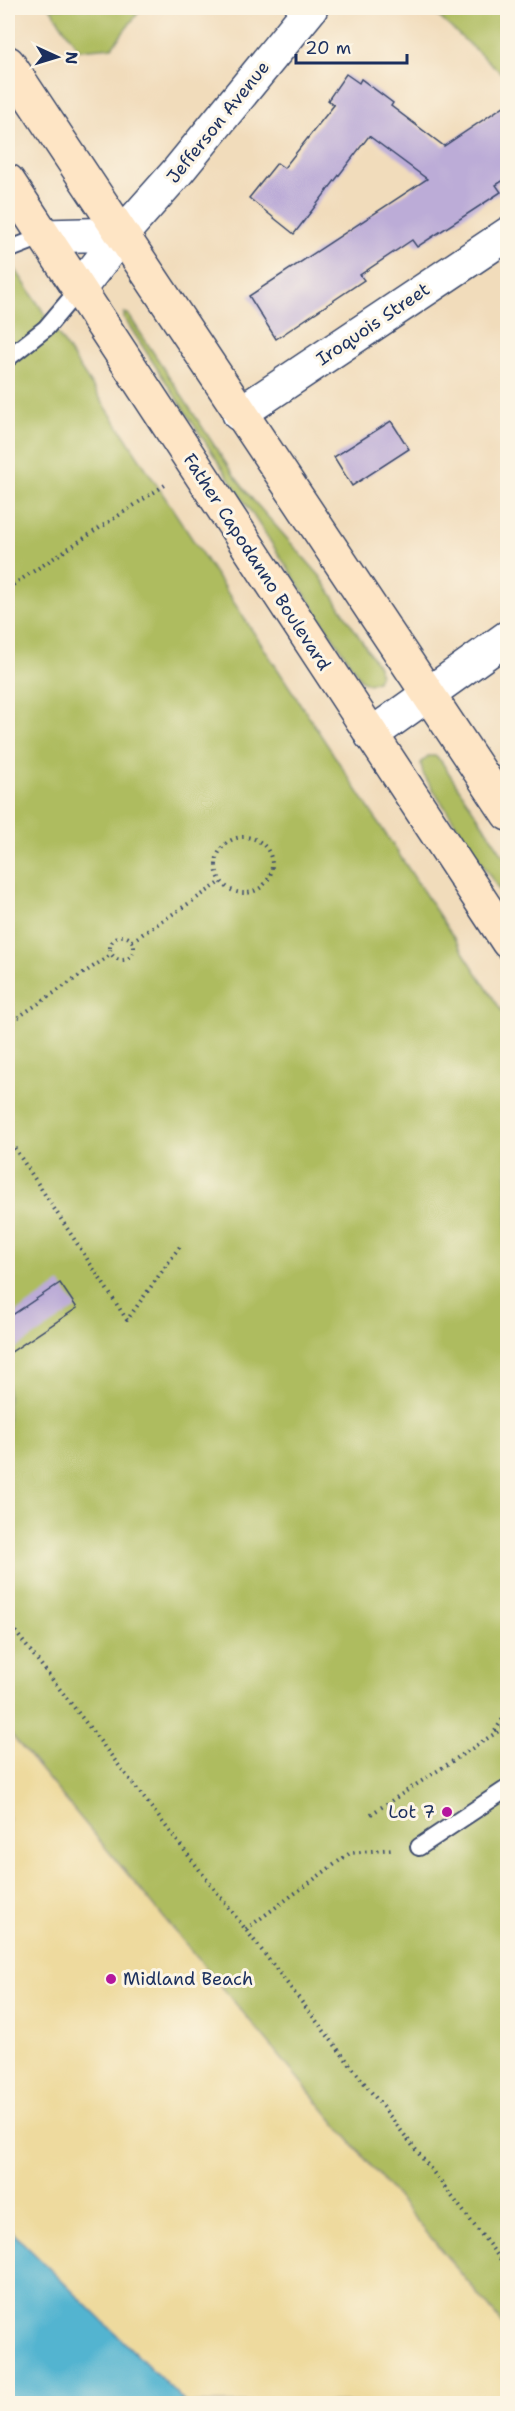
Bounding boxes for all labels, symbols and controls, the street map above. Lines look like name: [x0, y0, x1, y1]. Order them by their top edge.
north arrow: [27, 27, 87, 87]
scale bar: [296, 27, 407, 65]
text: 20 m: [305, 36, 351, 60]
text: N: [61, 51, 82, 65]
street label: Jefferson Avenue: [161, 56, 275, 188]
street label: Iroquois Street: [312, 277, 435, 371]
street label: Father Capodanno Boulevard: [178, 449, 336, 675]
place label: Lot 7: [388, 1800, 435, 1824]
marker: Lot 7: [440, 1805, 454, 1819]
place label: Midland Beach: [123, 1967, 253, 1991]
marker: Midland Beach: [104, 1972, 118, 1986]

